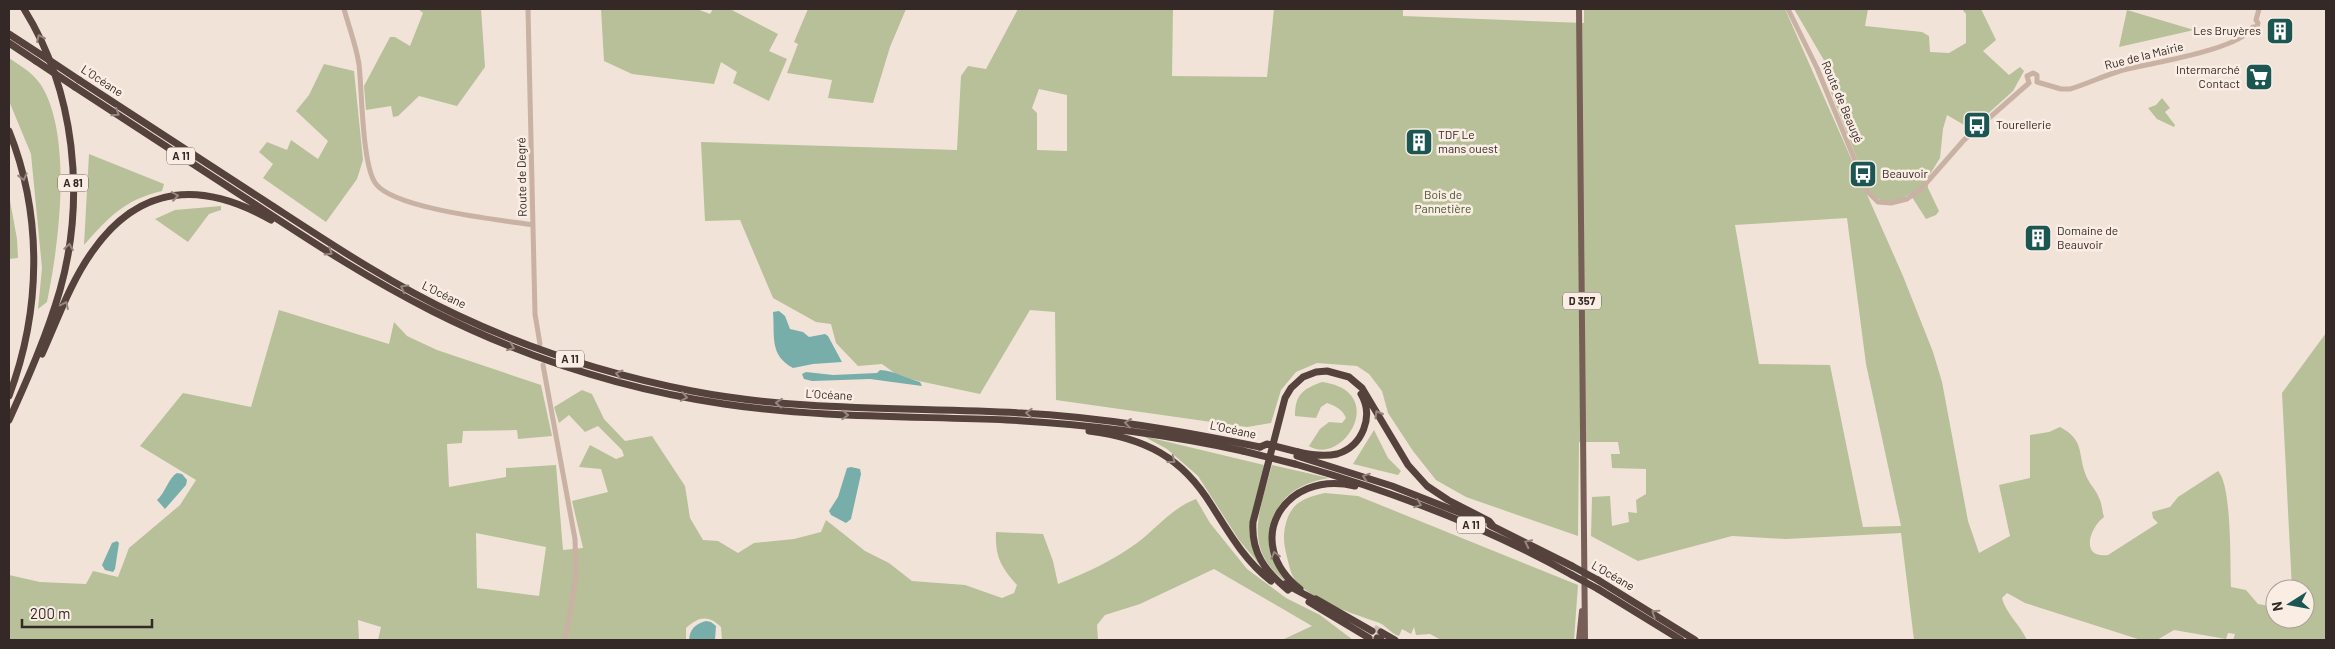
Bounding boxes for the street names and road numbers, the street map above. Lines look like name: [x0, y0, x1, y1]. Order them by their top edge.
street label: Rue de la Mairie: [2103, 38, 2185, 72]
street label: Route de Beaugé: [1819, 58, 1867, 145]
street label: L’Océane: [79, 61, 126, 99]
street label: Route de Degré: [513, 137, 529, 217]
road number: A 11: [167, 148, 195, 164]
road number: A 81: [58, 174, 88, 192]
street label: L’Océane: [420, 277, 469, 311]
road number: D 357: [1563, 292, 1601, 310]
road number: A 11: [556, 350, 584, 368]
street label: L’Océane: [805, 386, 853, 402]
street label: L’Océane: [1209, 417, 1258, 441]
road number: A 11: [1457, 516, 1485, 534]
street label: L’Océane: [1590, 557, 1637, 593]

